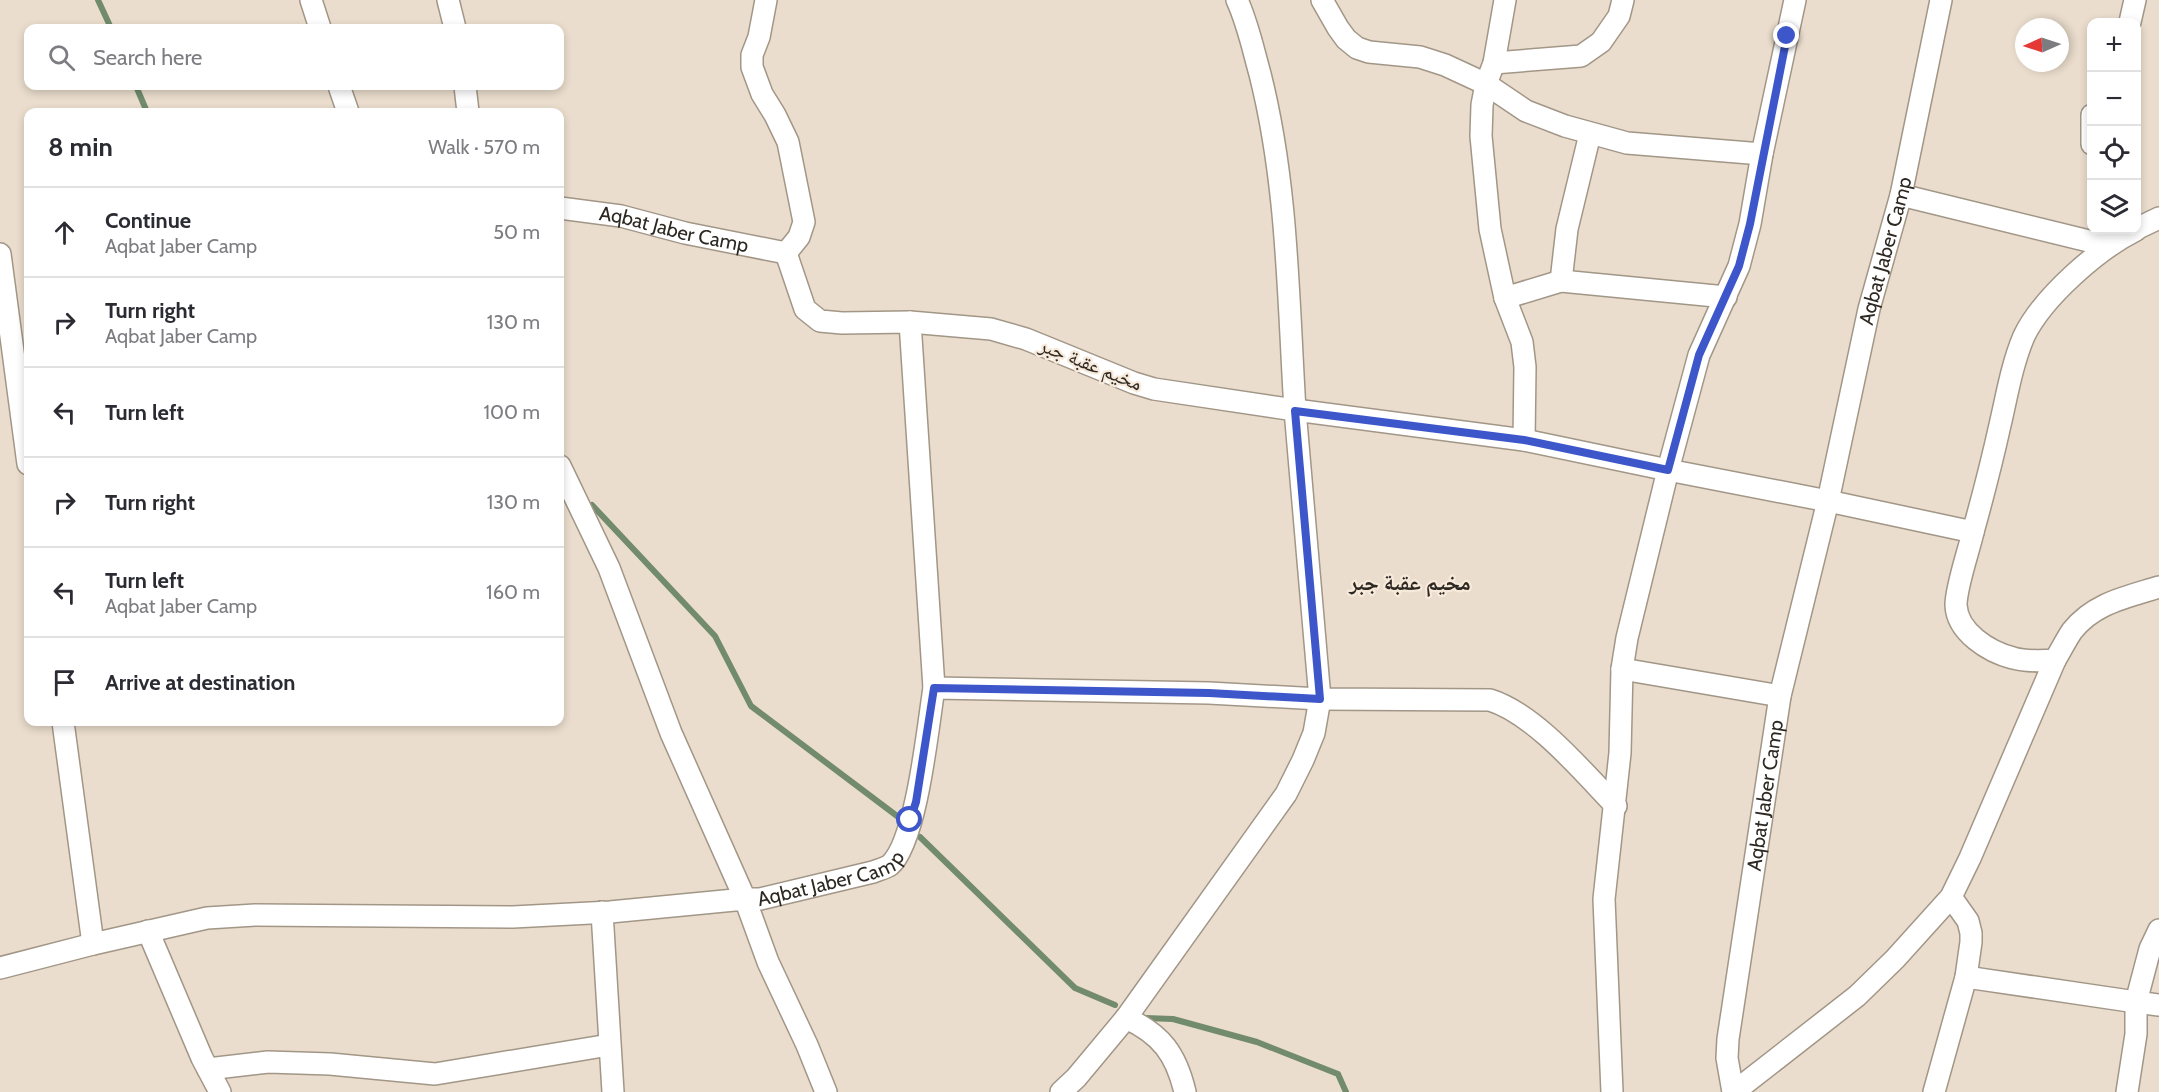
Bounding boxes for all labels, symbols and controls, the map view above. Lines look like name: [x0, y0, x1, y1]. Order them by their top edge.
north arrow: [2015, 18, 2069, 72]
map controls: [2087, 18, 2141, 234]
button: +: [2087, 18, 2141, 72]
route end: [1773, 22, 1799, 48]
search box: [24, 24, 564, 90]
icon: search: [45, 41, 78, 74]
text: Search here: [93, 44, 202, 71]
button: −: [2087, 72, 2141, 126]
button: locate: [2087, 126, 2141, 180]
text: 8 min: [48, 131, 113, 163]
text: Walk · 570 m: [428, 135, 540, 159]
street label: Aqbat Jaber Camp: [1854, 175, 1916, 327]
button: layers: [2087, 180, 2141, 234]
street label: Aqbat Jaber Camp: [598, 201, 751, 257]
text: Continue: [105, 207, 191, 234]
icon: ahead: [48, 216, 81, 249]
text: 50 m: [493, 220, 540, 244]
text: Aqbat Jaber Camp: [105, 234, 257, 258]
text: Turn right: [105, 297, 195, 324]
icon: right: [48, 306, 81, 339]
text: 130 m: [487, 310, 540, 334]
text: Aqbat Jaber Camp: [105, 324, 257, 348]
street label: مخيم عقبة جبر: [1034, 332, 1146, 397]
icon: left: [48, 396, 81, 429]
text: Turn left: [105, 399, 184, 426]
text: 100 m: [484, 400, 540, 424]
icon: right: [48, 486, 81, 519]
text: Turn right: [105, 489, 195, 516]
text: 130 m: [487, 490, 540, 514]
text: Turn left: [105, 567, 184, 594]
district label: مخيم عقبة جبر: [1348, 569, 1471, 597]
icon: left: [48, 576, 81, 609]
text: 160 m: [486, 580, 540, 604]
text: Aqbat Jaber Camp: [105, 594, 257, 618]
icon: arrive: [48, 666, 81, 699]
text: Arrive at destination: [105, 669, 295, 696]
street label: Aqbat Jaber Camp: [1742, 718, 1788, 872]
route start: [896, 806, 922, 832]
street label: Aqbat Jaber Camp: [755, 846, 909, 911]

